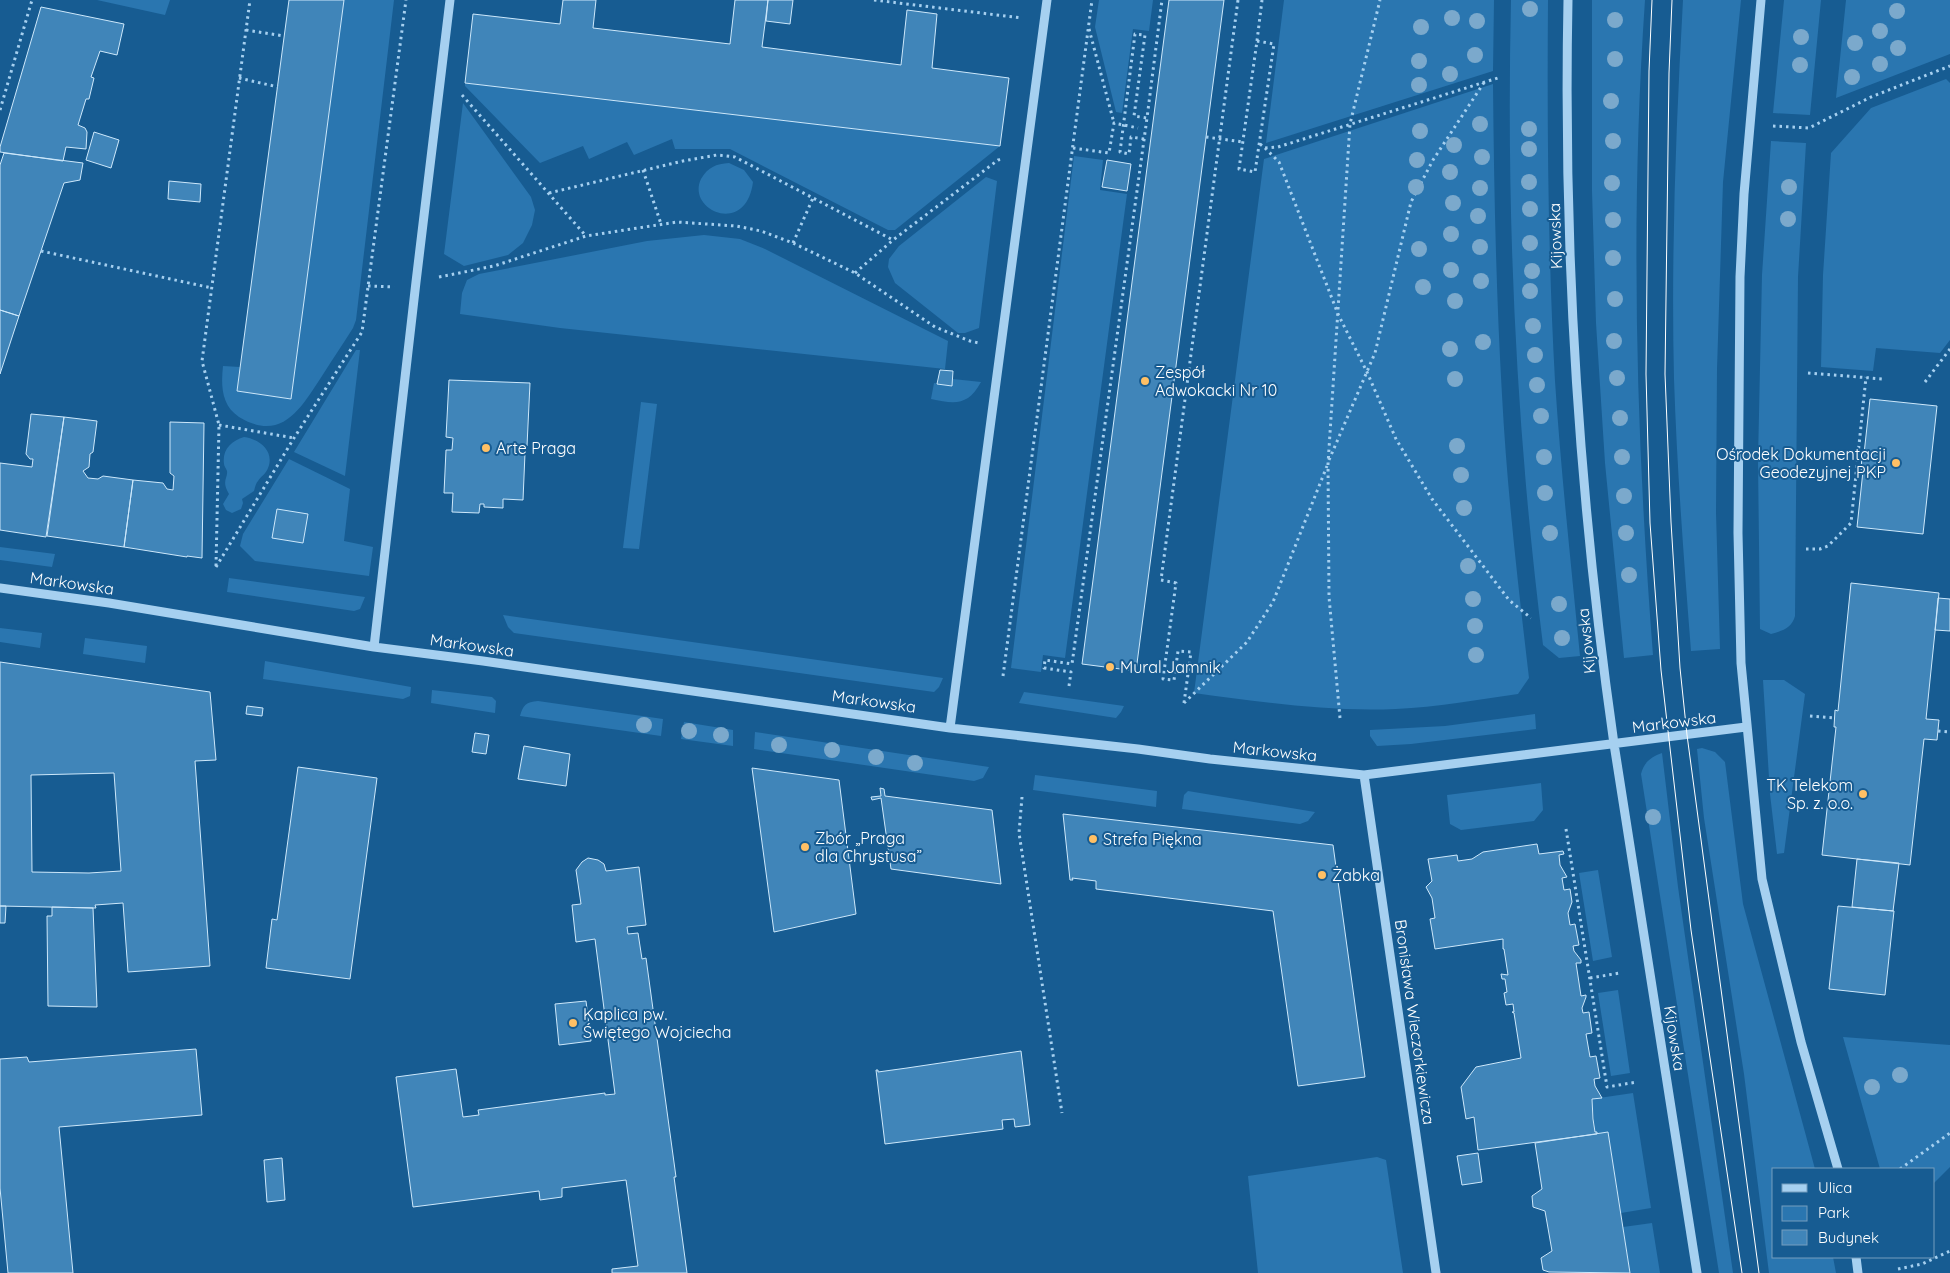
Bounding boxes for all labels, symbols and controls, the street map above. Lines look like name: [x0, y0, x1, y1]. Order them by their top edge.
street label: Kijowska: [1544, 203, 1566, 269]
place label: Zespół Adwokacki Nr 10: [1155, 362, 1277, 400]
marker: Zespół Adwokacki Nr 10: [1139, 375, 1151, 387]
place label: Arte Praga: [496, 438, 576, 458]
marker: Arte Praga: [480, 442, 492, 454]
place label: Ośrodek Dokumentacji Geodezyjnej PKP: [1716, 444, 1886, 482]
marker: Ośrodek Dokumentacji Geodezyjnej PKP: [1890, 457, 1902, 469]
street label: Markowska: [29, 567, 115, 599]
street label: Kijowska: [1573, 607, 1599, 675]
street label: Markowska: [429, 629, 515, 661]
place label: Mural Jamnik: [1120, 657, 1221, 677]
marker: Mural Jamnik: [1104, 661, 1116, 673]
street label: Markowska: [831, 685, 917, 717]
street label: Markowska: [1631, 707, 1717, 737]
street label: Markowska: [1232, 737, 1318, 765]
place label: TK Telekom Sp. z. o.o.: [1766, 775, 1853, 813]
marker: TK Telekom Sp. z. o.o.: [1857, 788, 1869, 800]
place label: Zbór „Praga dla Chrystusa”: [815, 828, 922, 866]
place label: Strefa Piękna: [1103, 829, 1202, 849]
marker: Strefa Piękna: [1087, 833, 1099, 845]
marker: Zbór „Praga dla Chrystusa”: [799, 841, 811, 853]
place label: Żabka: [1332, 865, 1380, 885]
marker: Żabka: [1316, 869, 1328, 881]
street label: Bronisława Wieczorkiewicza: [1391, 918, 1439, 1126]
place label: Kaplica pw. Świętego Wojciecha: [583, 1004, 732, 1042]
street label: Kijowska: [1660, 1004, 1690, 1072]
marker: Kaplica pw. Świętego Wojciecha: [567, 1017, 579, 1029]
legend: [1772, 1168, 1935, 1258]
text: Ulica: [1818, 1178, 1852, 1197]
text: Park: [1818, 1203, 1850, 1222]
text: Budynek: [1818, 1228, 1879, 1247]

